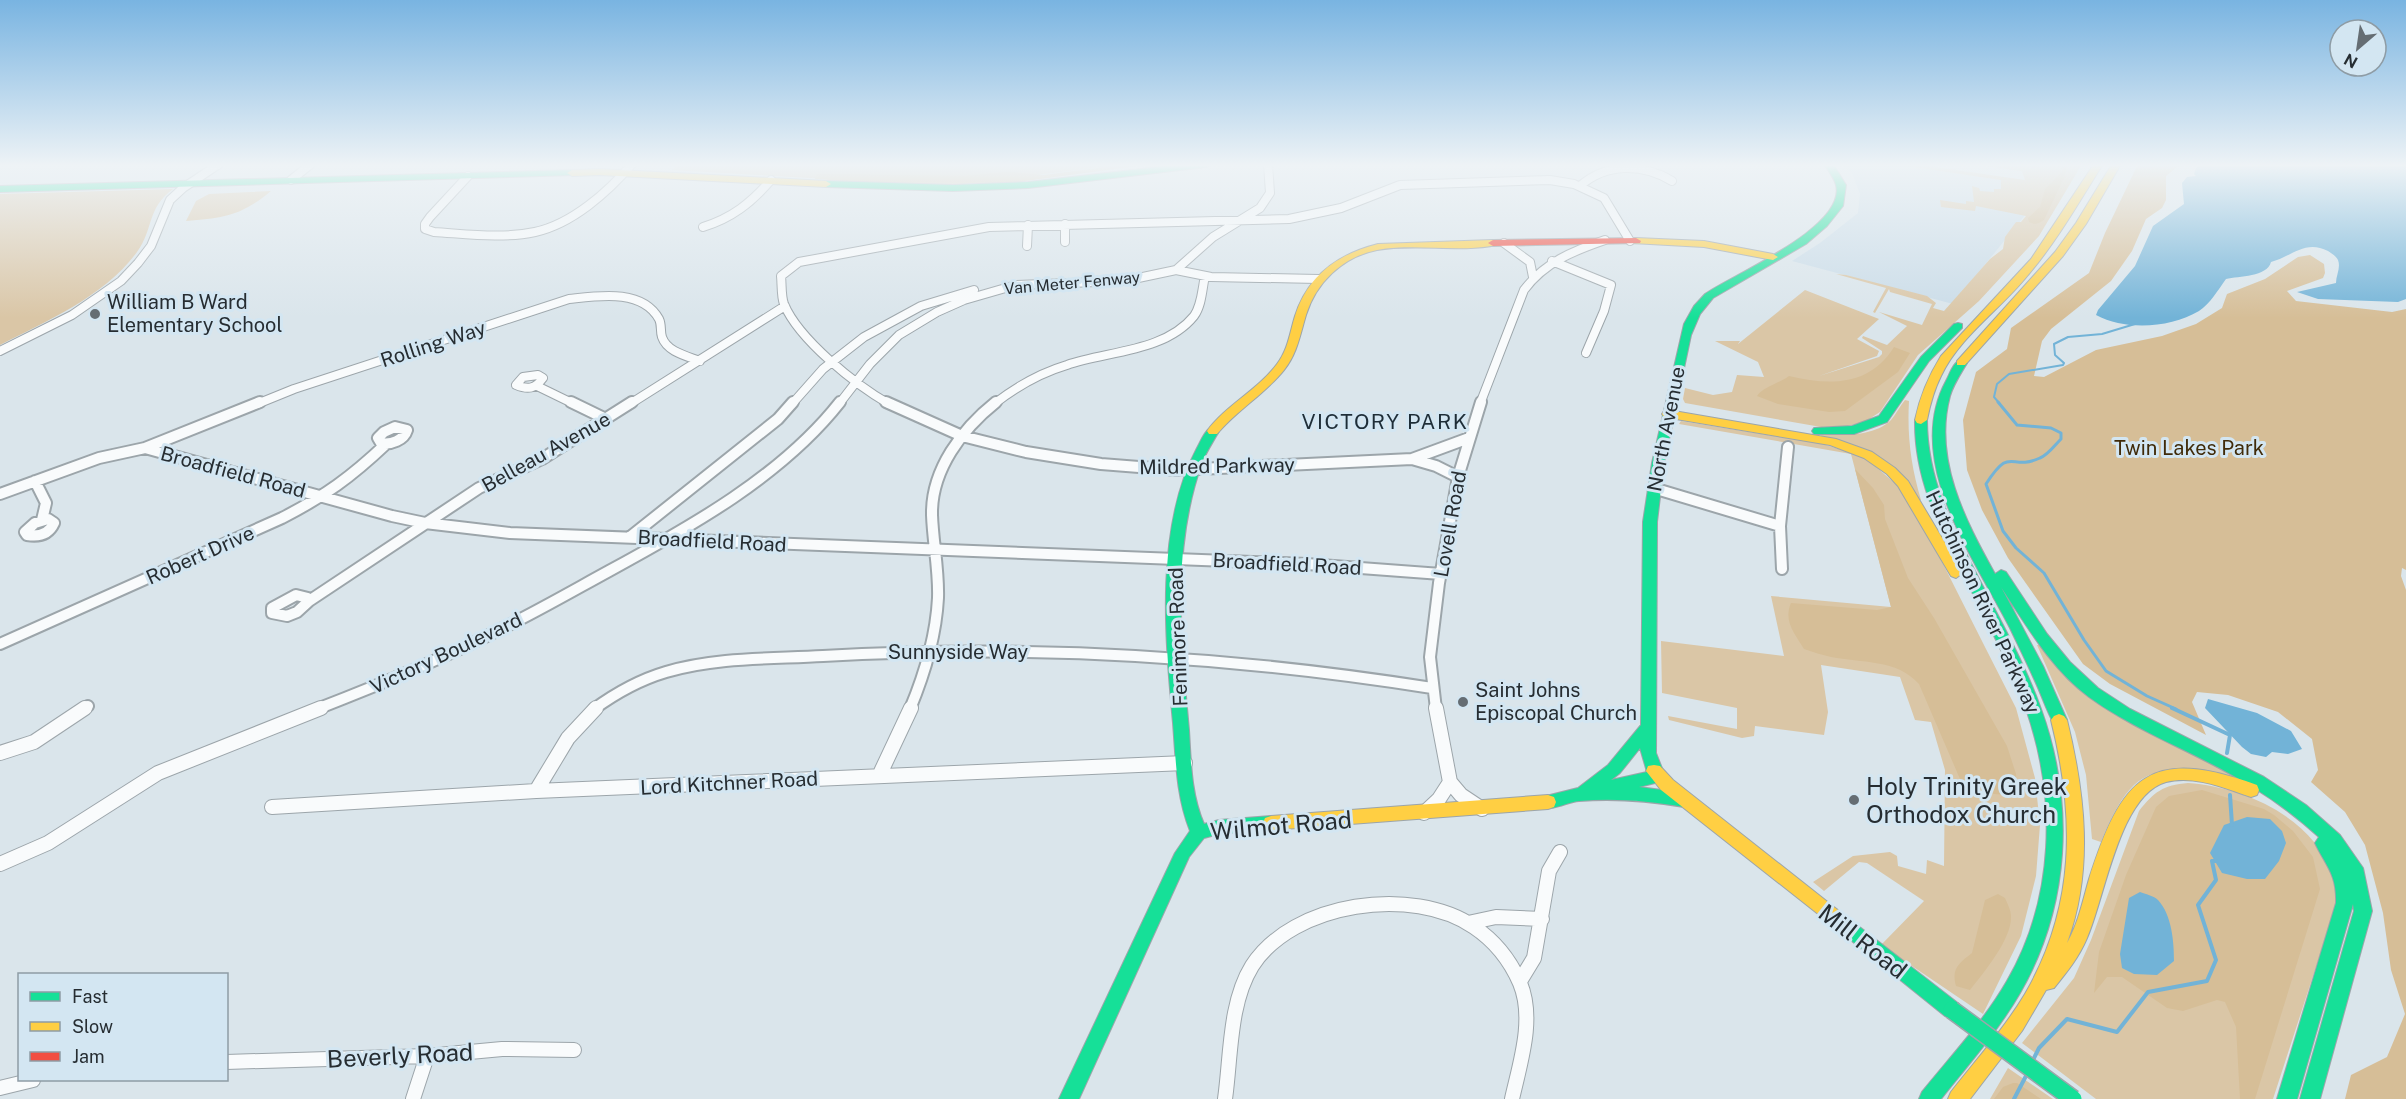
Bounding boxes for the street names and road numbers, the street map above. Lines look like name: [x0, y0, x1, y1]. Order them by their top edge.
street label: Van Meter Fenway: [1003, 268, 1141, 298]
street label: Rolling Way: [377, 316, 489, 372]
street label: North Avenue: [1642, 365, 1690, 493]
street label: Belleau Avenue: [477, 407, 615, 497]
street label: Broadfield Road: [158, 441, 308, 503]
street label: Mildred Parkway: [1139, 453, 1295, 479]
street label: Lovell Road: [1429, 469, 1471, 579]
street label: Hutchinson River Parkway: [1921, 487, 2045, 717]
street label: Robert Drive: [142, 520, 258, 590]
street label: Broadfield Road: [637, 525, 787, 557]
street label: Broadfield Road: [1212, 548, 1362, 580]
street label: Fenimore Road: [1164, 567, 1192, 707]
street label: Victory Boulevard: [366, 607, 526, 699]
street label: Sunnyside Way: [888, 640, 1029, 664]
street label: Lord Kitchner Road: [639, 766, 819, 800]
street label: Wilmot Road: [1209, 805, 1353, 845]
street label: Mill Road: [1813, 898, 1913, 984]
street label: Beverly Road: [326, 1037, 474, 1073]

